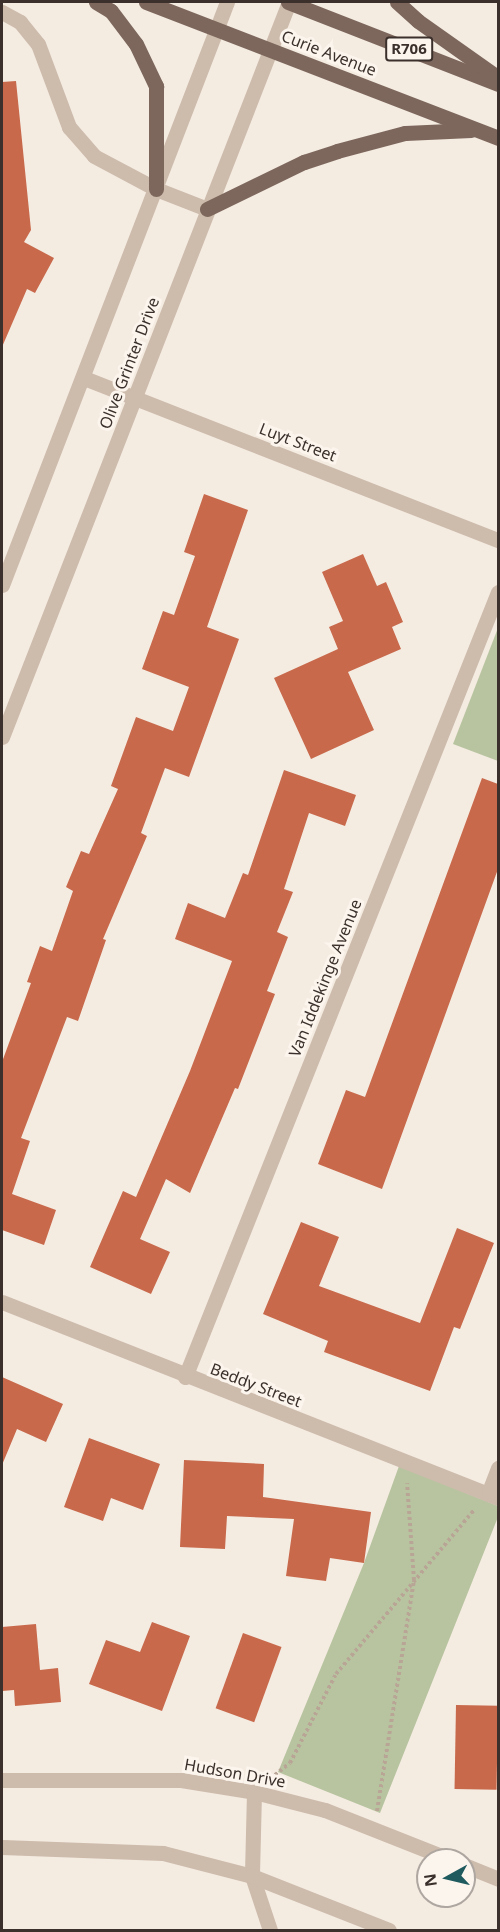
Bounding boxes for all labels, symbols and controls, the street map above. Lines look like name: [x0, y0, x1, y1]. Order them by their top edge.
street label: Curie Avenue: [279, 26, 379, 80]
road number: R706: [385, 37, 433, 61]
street label: Olive Grinter Drive: [95, 294, 163, 432]
street label: Luyt Street: [257, 419, 339, 465]
street label: Van Iddekinge Avenue: [285, 896, 365, 1060]
street label: Beddy Street: [208, 1359, 304, 1411]
street label: Hudson Drive: [183, 1755, 287, 1791]
north arrow: [416, 1848, 476, 1908]
text: N: [418, 1872, 442, 1888]

